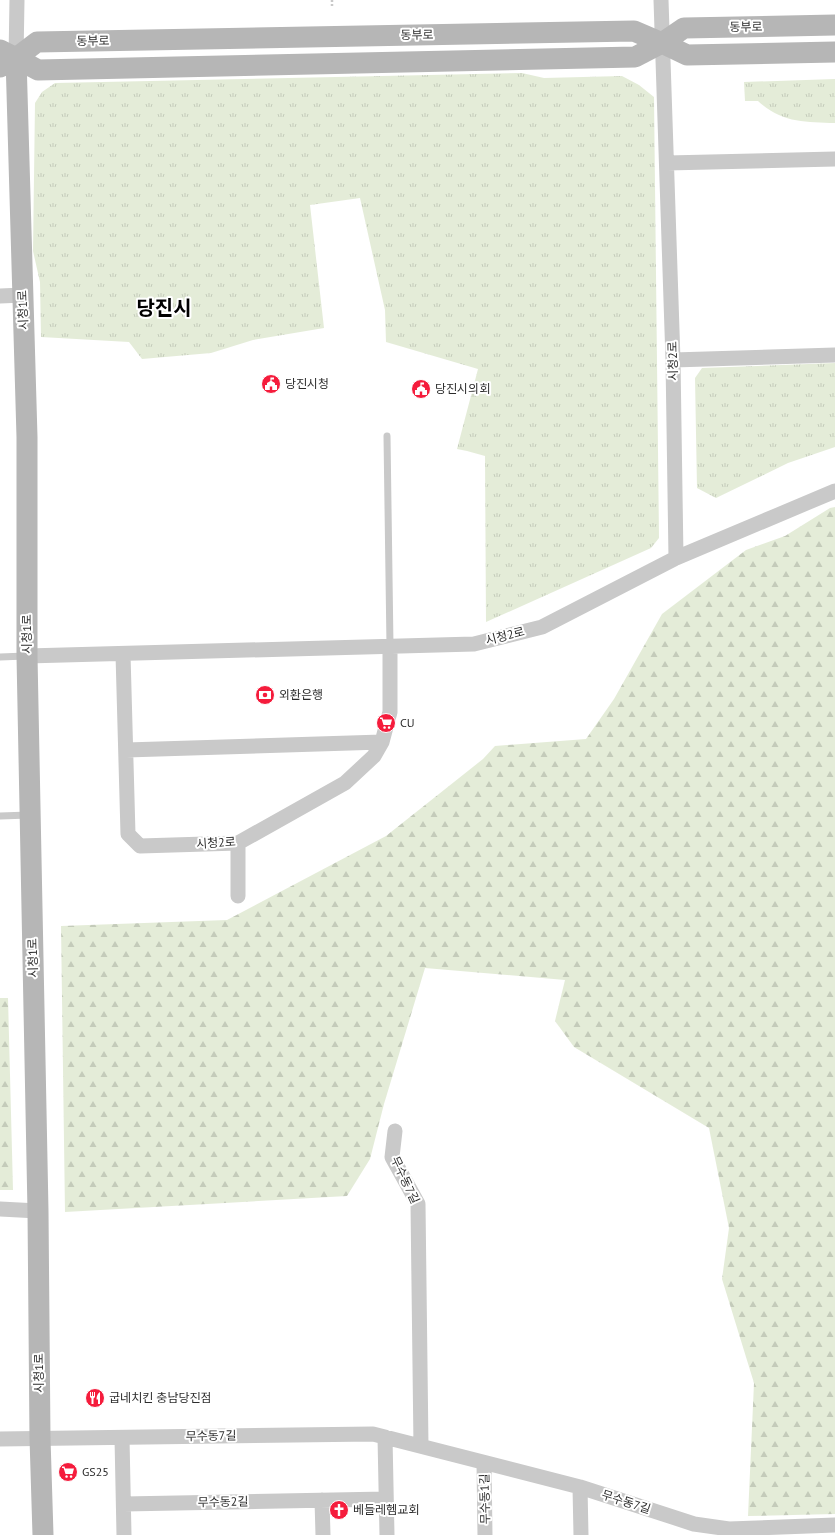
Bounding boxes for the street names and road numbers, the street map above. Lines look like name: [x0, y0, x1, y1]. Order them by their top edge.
street label: 동부로: [729, 19, 763, 34]
street label: 동부로: [400, 27, 434, 42]
street label: 동부로: [76, 33, 110, 48]
street label: 시청1로: [14, 290, 31, 330]
street label: 시청2로: [665, 341, 680, 381]
street label: 시청1로: [19, 614, 34, 654]
street label: 시청2로: [484, 623, 526, 648]
street label: 시청2로: [196, 834, 236, 851]
street label: 시청1로: [25, 938, 40, 978]
street label: 무수동7길: [388, 1154, 423, 1206]
street label: 시청1로: [31, 1353, 46, 1393]
street label: 무수동7길: [186, 1428, 236, 1443]
street label: 무수동1길: [477, 1474, 492, 1524]
street label: 무수동7길: [600, 1487, 653, 1516]
street label: 무수동2길: [198, 1494, 248, 1509]

